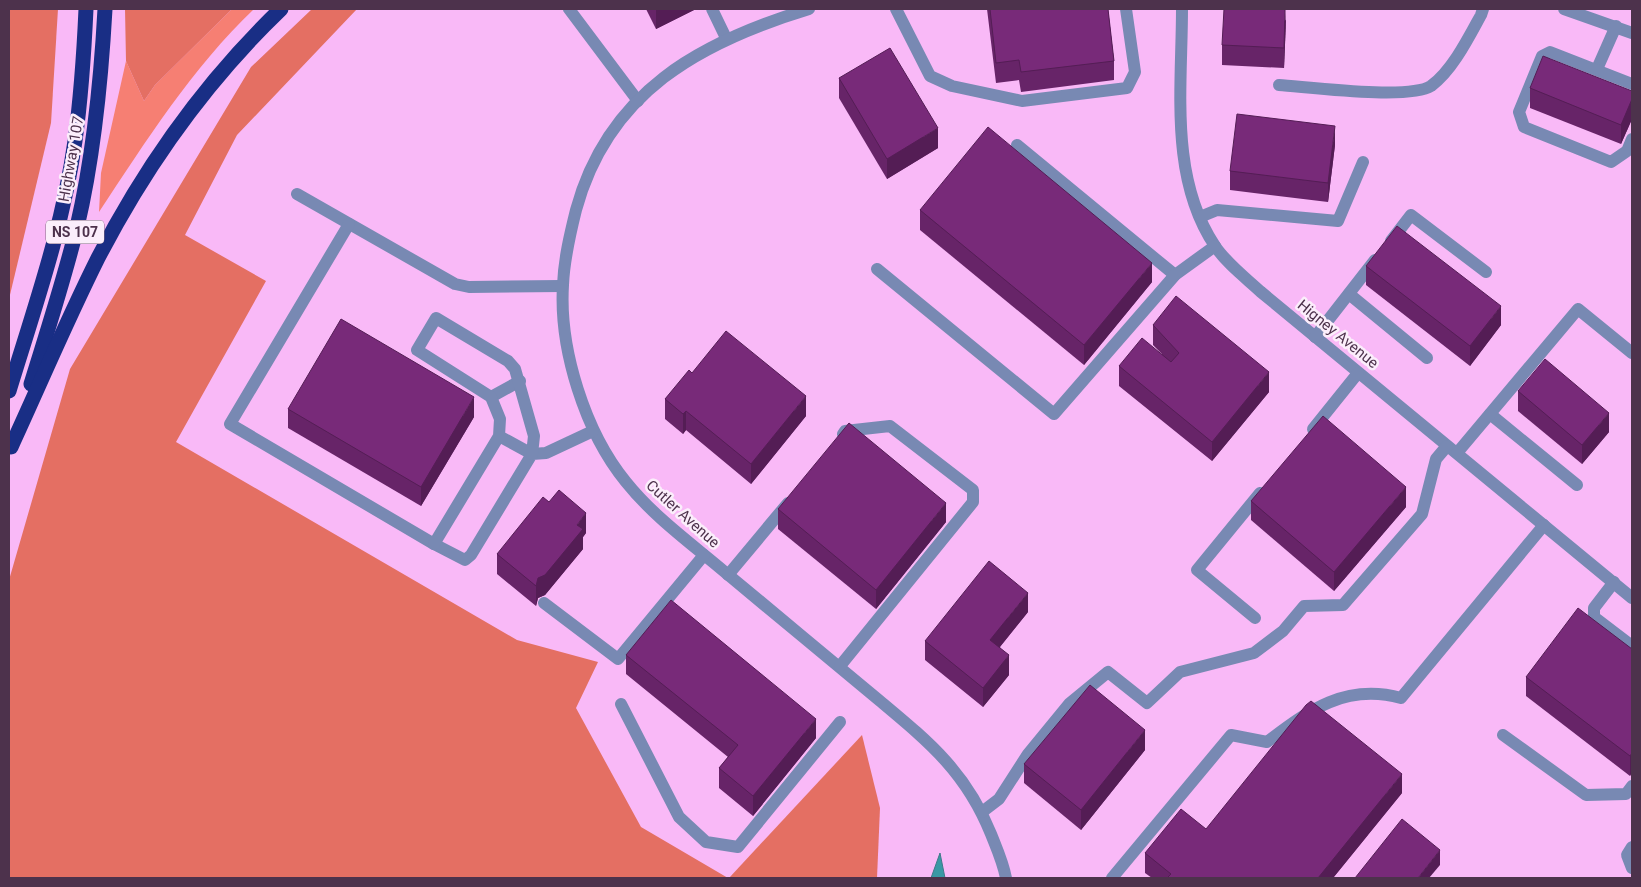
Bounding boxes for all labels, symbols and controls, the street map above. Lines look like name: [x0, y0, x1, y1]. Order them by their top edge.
street label: Highway 107: [55, 115, 87, 203]
road number: NS 107: [46, 220, 104, 243]
street label: Higney Avenue: [1294, 296, 1382, 372]
street label: Cutler Avenue: [643, 476, 723, 552]

